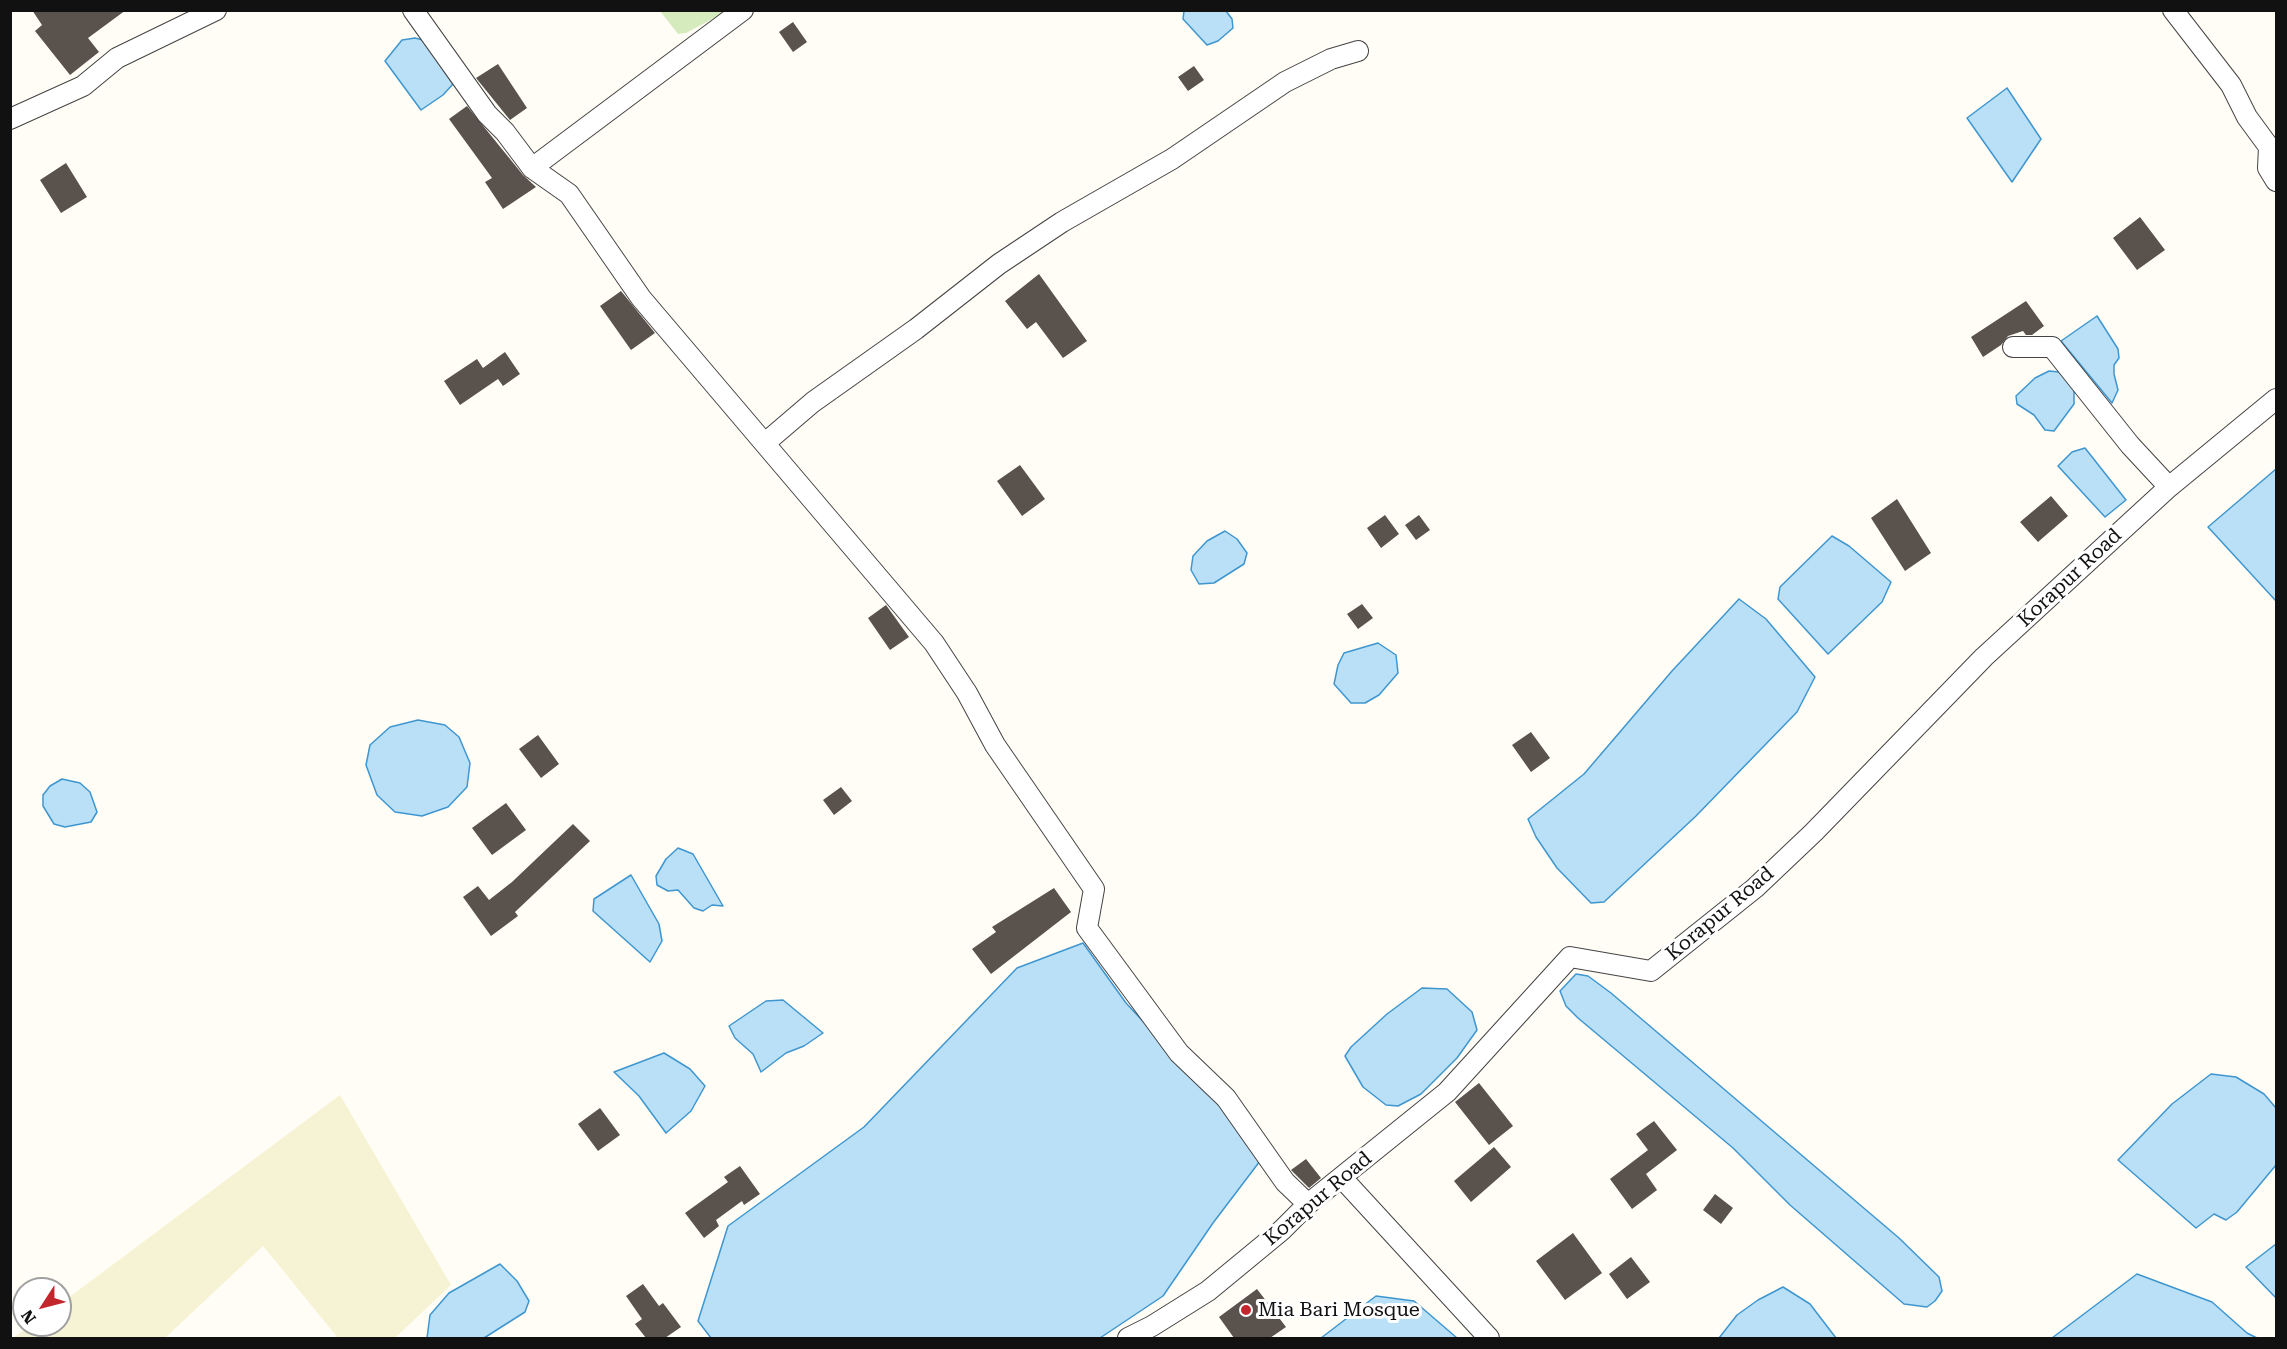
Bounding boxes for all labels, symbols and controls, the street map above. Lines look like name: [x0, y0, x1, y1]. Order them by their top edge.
street label: Korapur Road: [2013, 524, 2127, 632]
street label: Korapur Road: [1661, 862, 1779, 966]
street label: Korapur Road: [1259, 1147, 1377, 1251]
north arrow: [12, 1277, 72, 1337]
place label: Mia Bari Mosque: [1258, 1298, 1420, 1322]
marker: Mia Bari Mosque: [1239, 1303, 1253, 1317]
text: N: [17, 1306, 40, 1327]

